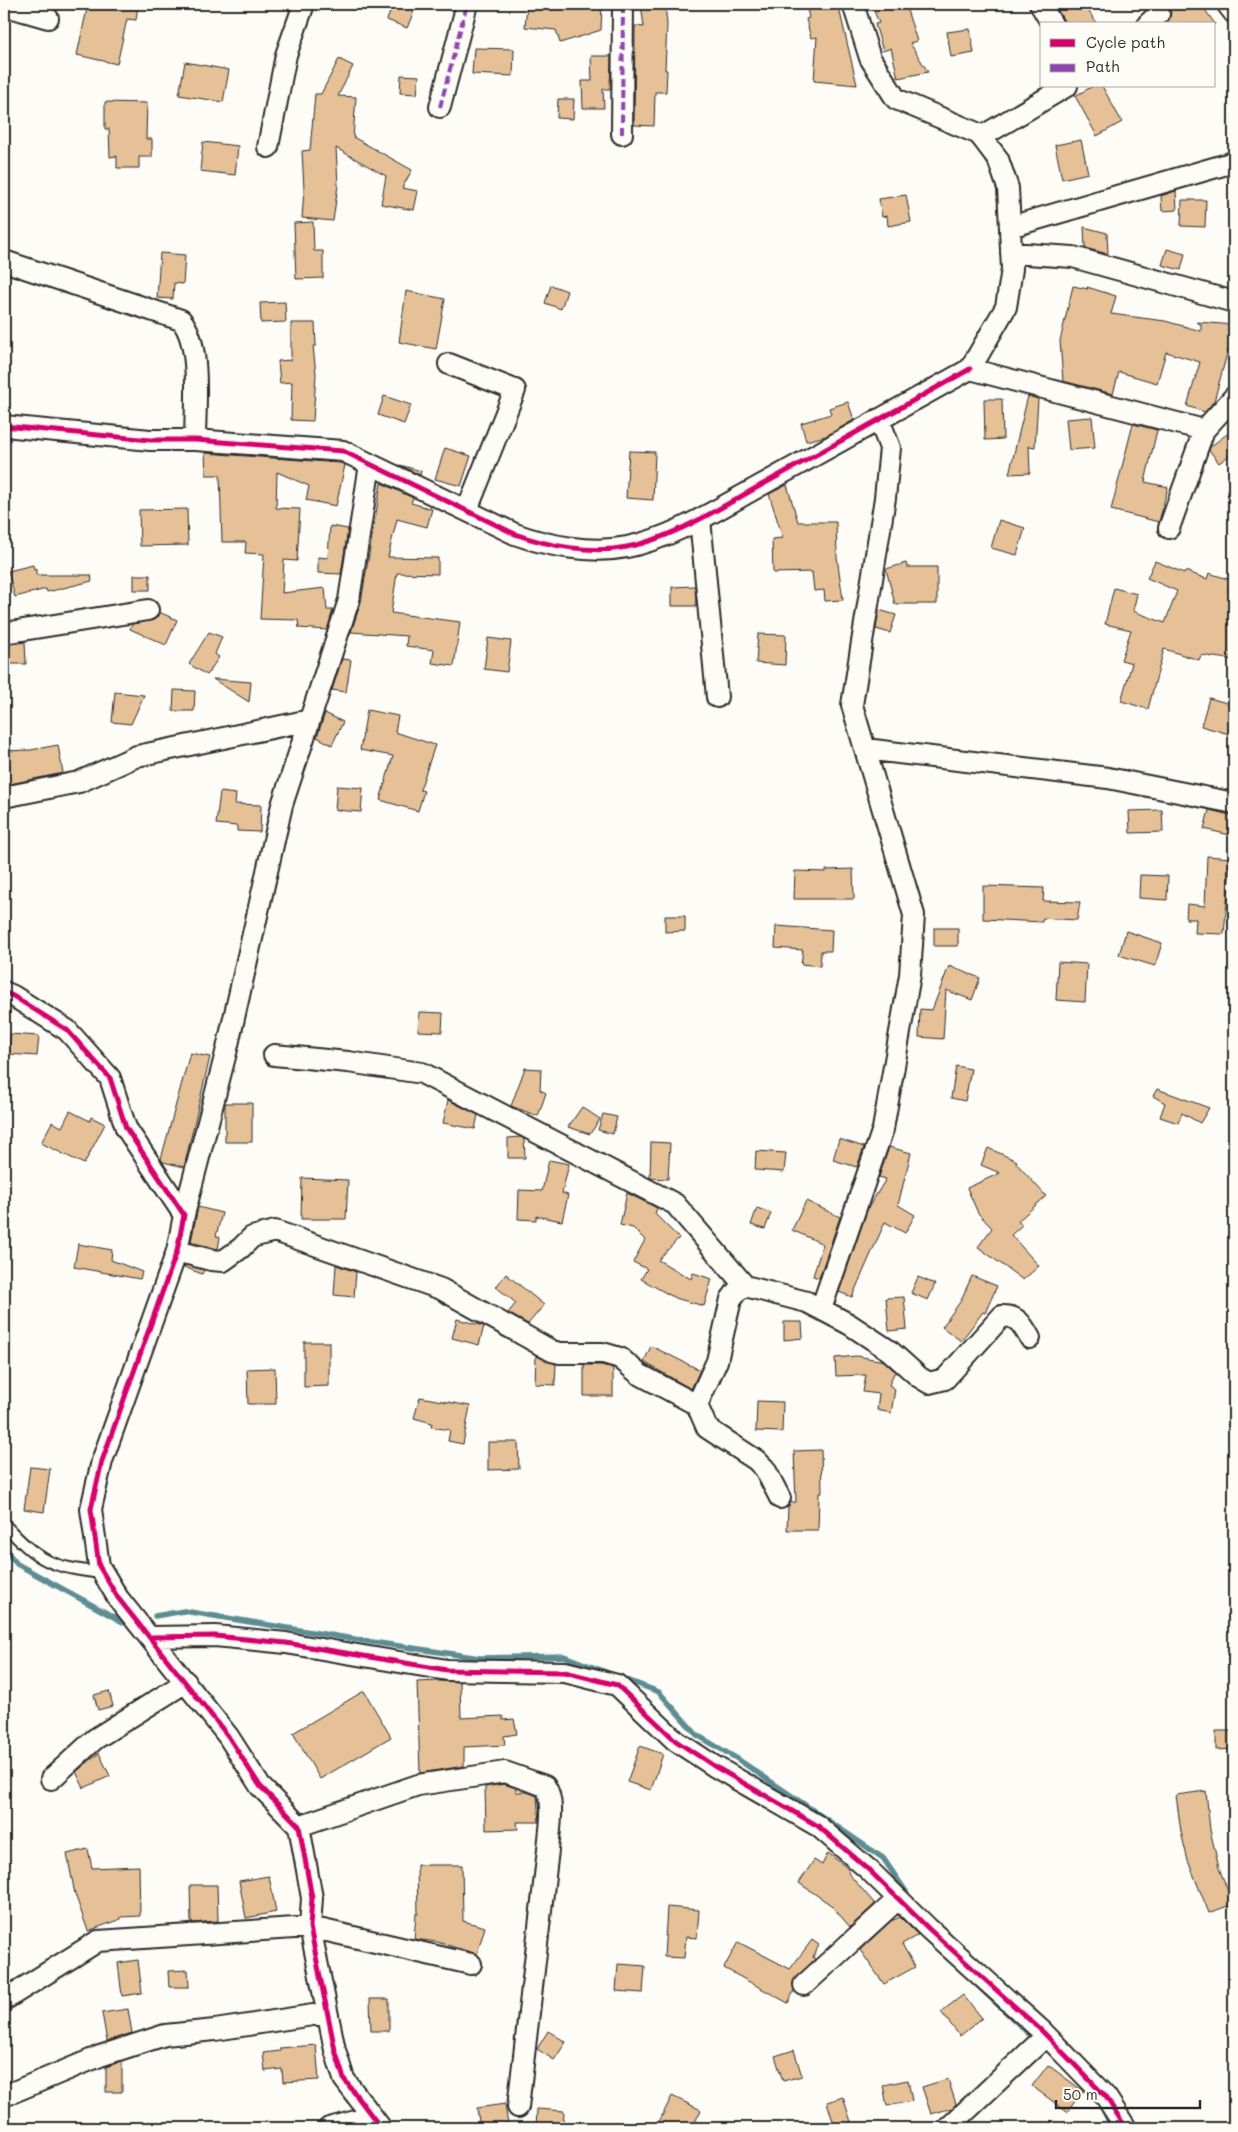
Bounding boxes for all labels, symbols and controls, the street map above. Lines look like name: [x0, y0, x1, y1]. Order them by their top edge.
legend: [1040, 22, 1216, 88]
text: Cycle path: [1086, 32, 1165, 52]
text: Path: [1086, 56, 1120, 76]
scale bar: [1056, 2077, 1199, 2109]
text: 50 m: [1063, 2084, 1098, 2104]

